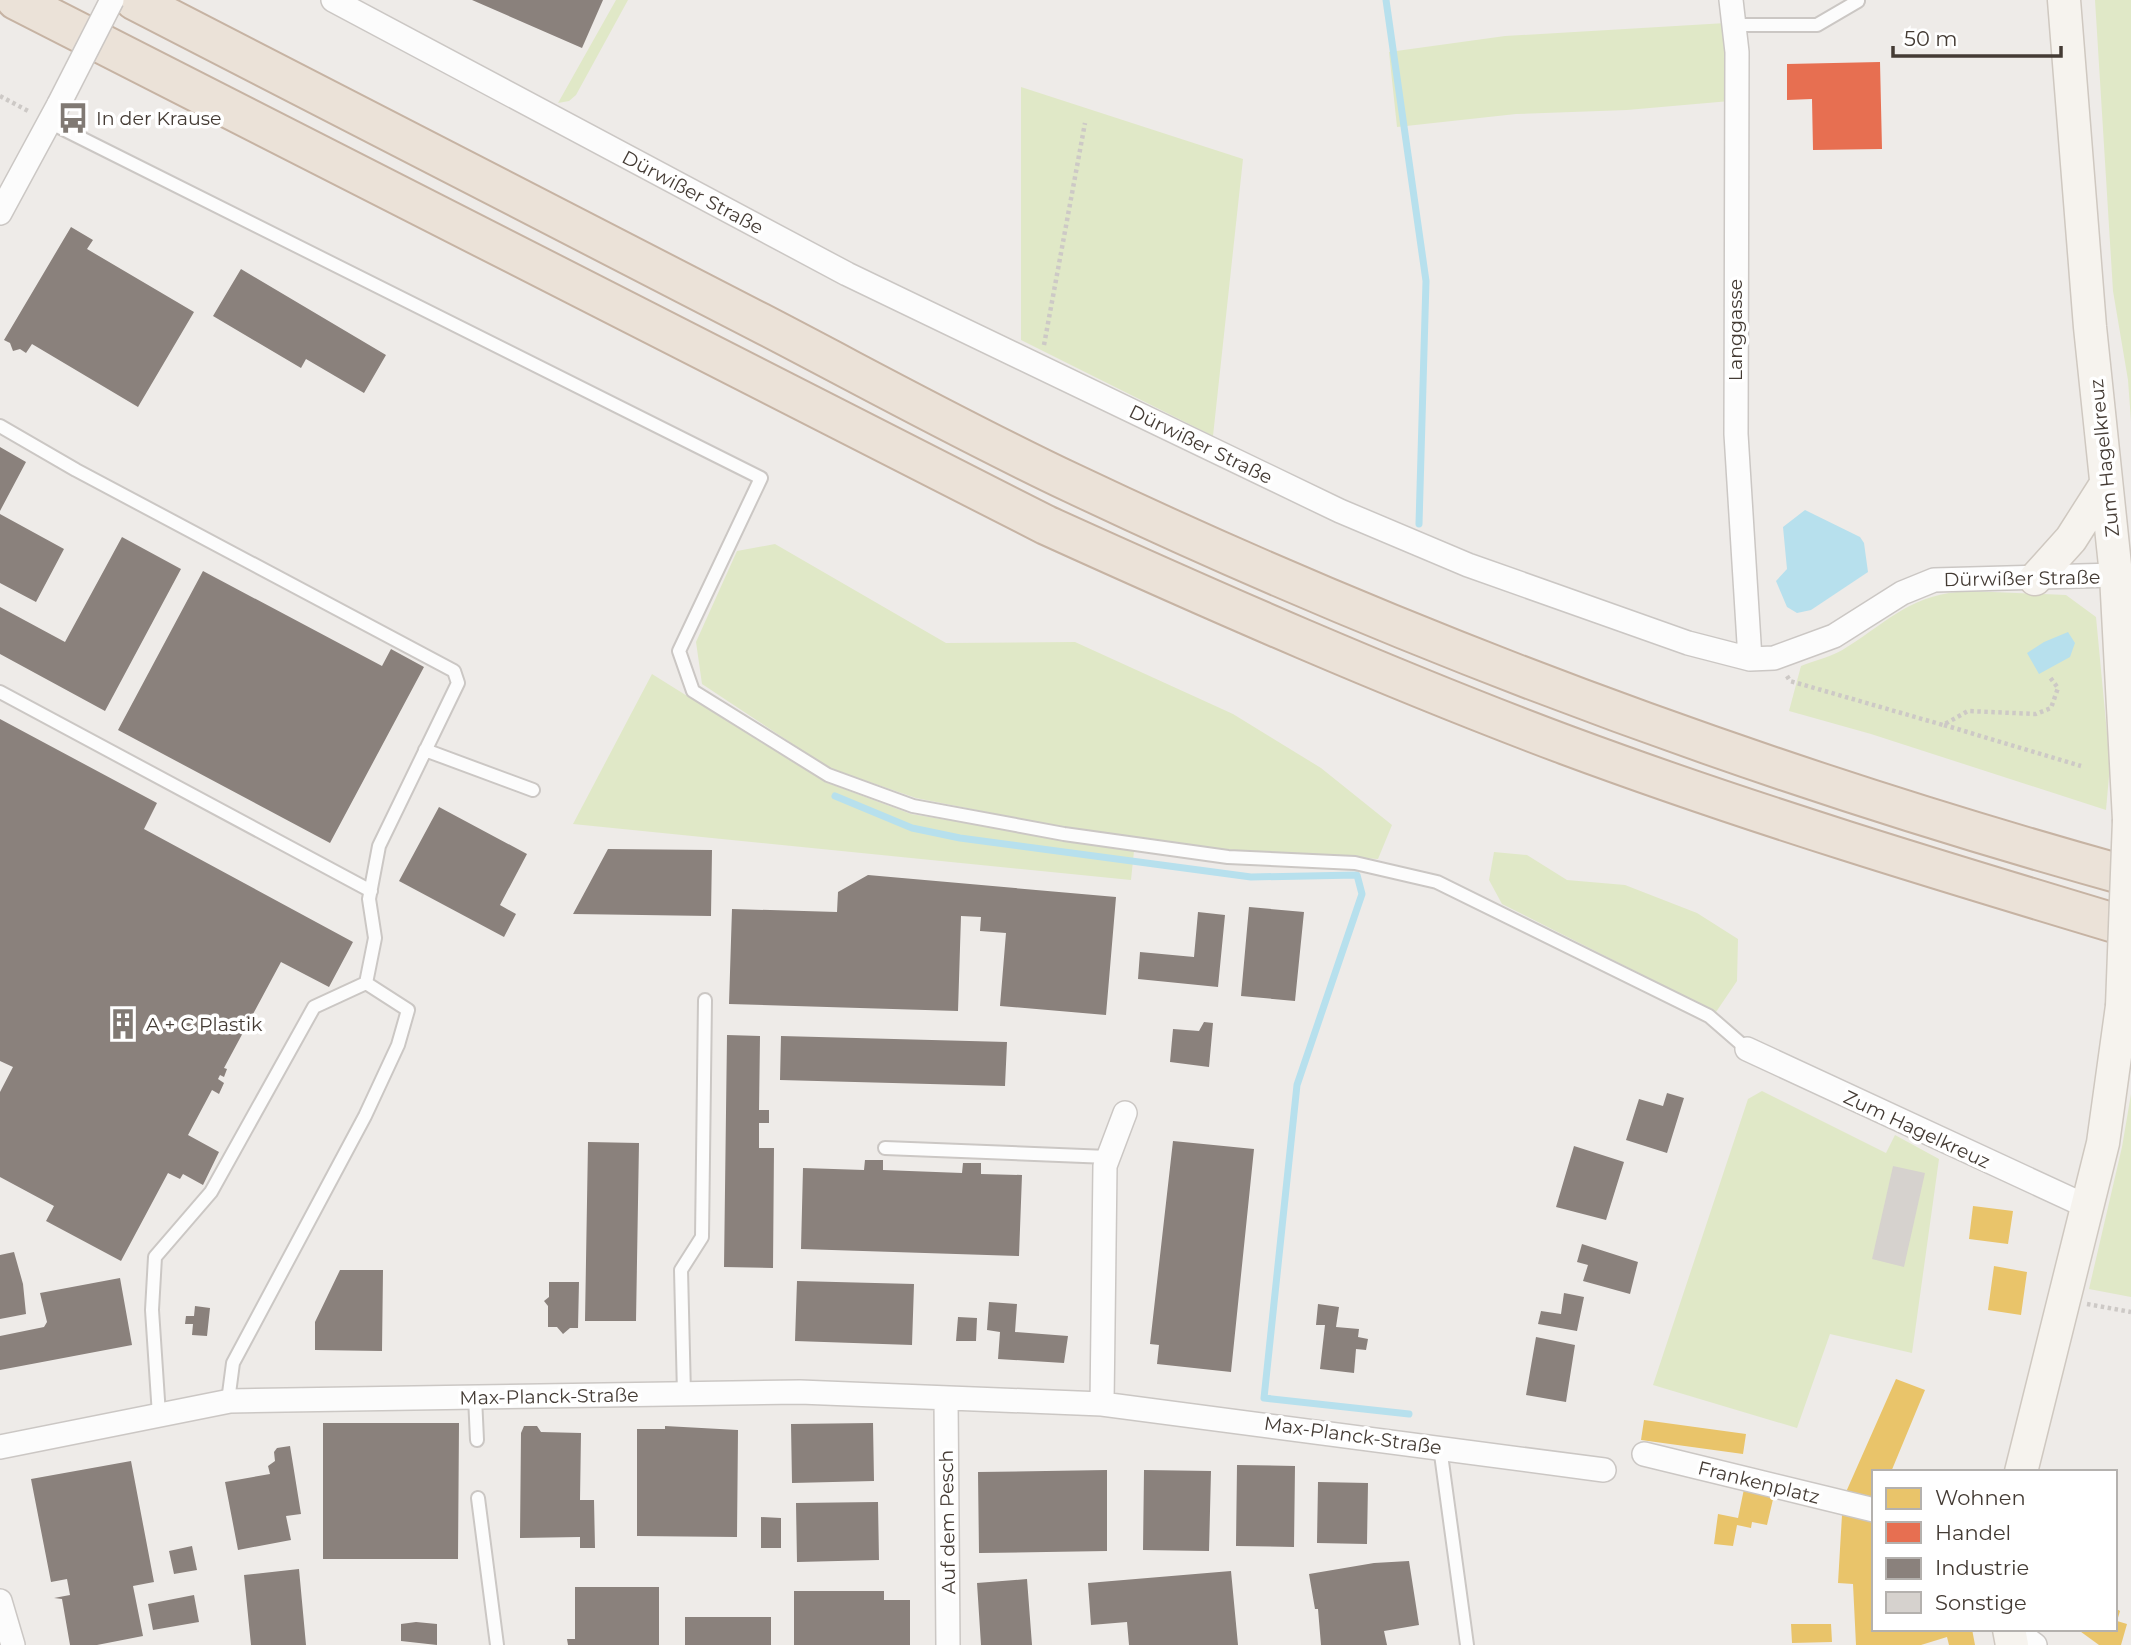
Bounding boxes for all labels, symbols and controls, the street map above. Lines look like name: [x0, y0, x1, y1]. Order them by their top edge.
scale bar: [1893, 14, 2061, 58]
text: 50 m: [1904, 26, 1958, 51]
bus stop icon: In der Krause: [56, 101, 90, 135]
place label: In der Krause: [96, 107, 221, 130]
street label: Dürwißer Straße: [618, 146, 767, 239]
street label: Langgasse: [1724, 279, 1747, 381]
street label: Zum Hagelkreuz: [2085, 378, 2124, 538]
street label: Dürwißer Straße: [1125, 400, 1276, 489]
street label: Dürwißer Straße: [1944, 566, 2100, 591]
building icon: A + C Plastik: [106, 1007, 140, 1041]
place label: A + C Plastik: [146, 1013, 263, 1036]
street label: Zum Hagelkreuz: [1840, 1085, 1994, 1173]
street label: Max-Planck-Straße: [459, 1383, 639, 1410]
street label: Max-Planck-Straße: [1263, 1412, 1443, 1459]
street label: Auf dem Pesch: [935, 1449, 960, 1595]
street label: Frankenplatz: [1696, 1456, 1822, 1509]
legend: [1872, 1470, 2117, 1631]
text: Wohnen: [1935, 1485, 2026, 1510]
text: Handel: [1935, 1520, 2011, 1545]
text: Industrie: [1935, 1555, 2029, 1580]
text: Sonstige: [1935, 1590, 2027, 1615]

